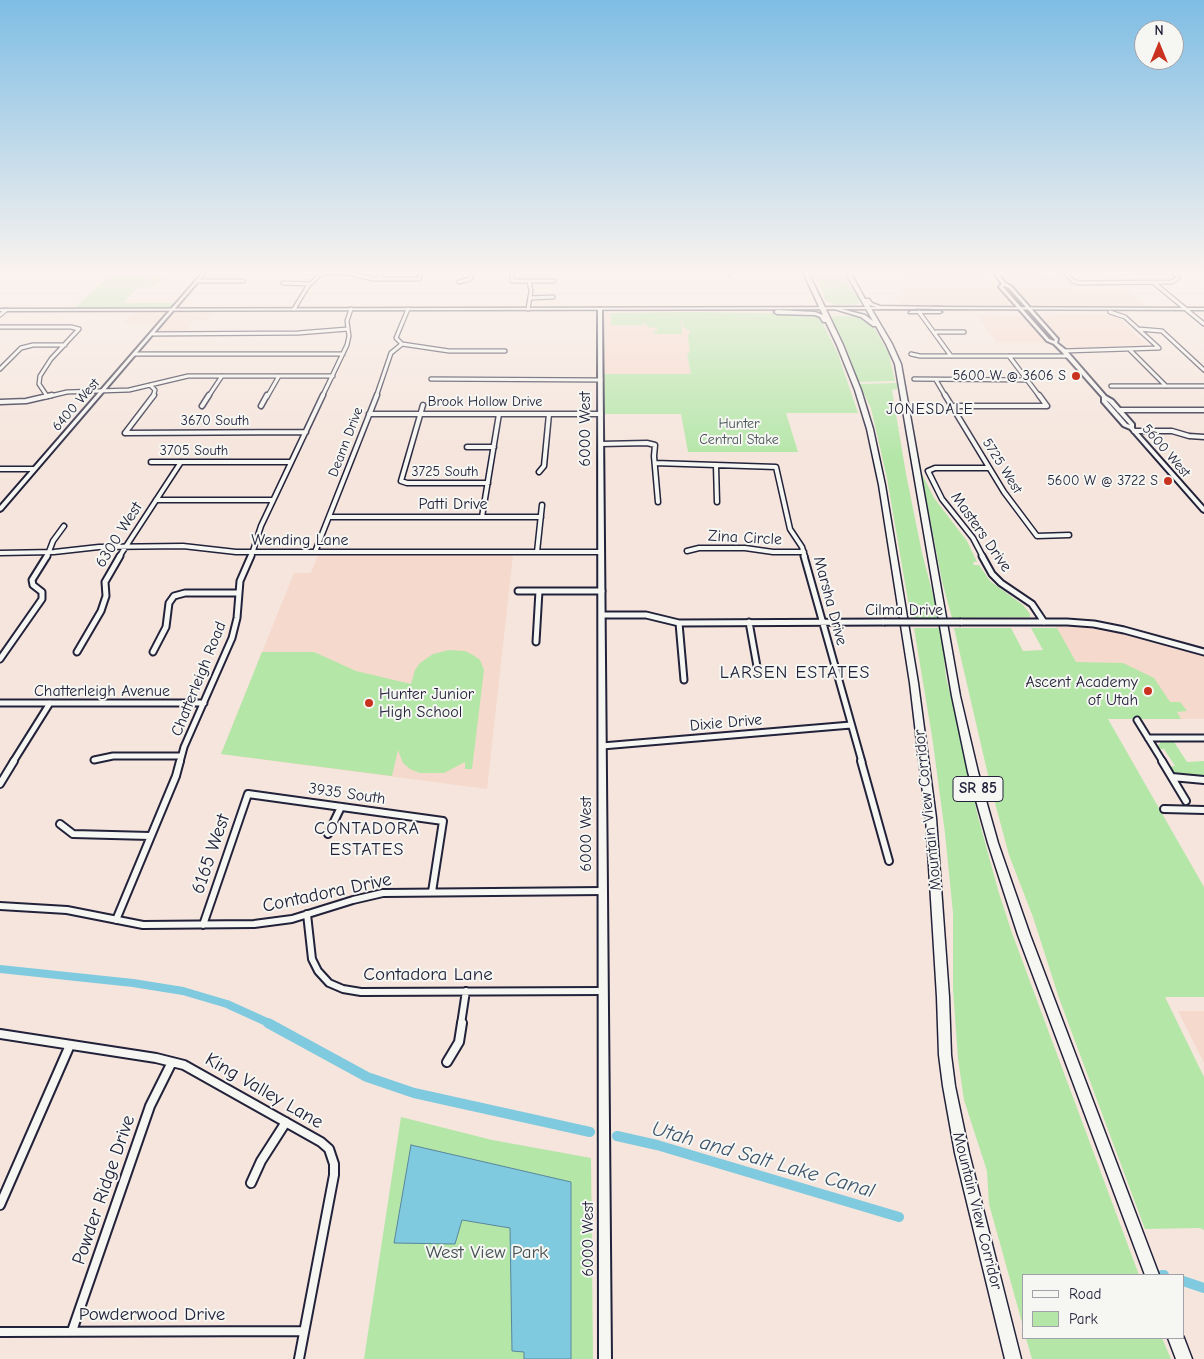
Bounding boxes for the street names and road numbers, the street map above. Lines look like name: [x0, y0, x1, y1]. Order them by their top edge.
street label: 6400 West: [49, 375, 103, 435]
street label: 6000 West: [575, 391, 595, 467]
street label: Brook Hollow Drive: [428, 394, 542, 410]
street label: Deann Drive: [325, 405, 367, 479]
street label: 3670 South: [181, 413, 249, 429]
street label: 5600 West: [1138, 421, 1194, 481]
street label: 5725 West: [978, 435, 1026, 497]
street label: 3705 South: [160, 443, 228, 459]
street label: 3725 South: [411, 464, 479, 480]
street label: Masters Drive: [946, 488, 1016, 576]
street label: Patti Drive: [418, 494, 488, 514]
street label: 6300 West: [91, 499, 147, 571]
street label: Zina Circle: [708, 526, 782, 550]
street label: Wending Lane: [251, 530, 349, 550]
street label: Marsha Drive: [809, 554, 851, 648]
street label: Cilma Drive: [865, 600, 943, 620]
street label: Chatterleigh Road: [167, 619, 231, 739]
street label: Chatterleigh Avenue: [34, 681, 170, 701]
street label: Dixie Drive: [689, 710, 763, 736]
street label: Mountain View Corridor: [910, 728, 946, 892]
road number: SR 85: [953, 776, 1003, 802]
street label: 3935 South: [307, 779, 387, 809]
street label: 6000 West: [576, 796, 596, 872]
street label: 6165 West: [187, 811, 235, 897]
street label: Contadora Drive: [260, 868, 394, 918]
street label: Contadora Lane: [363, 964, 493, 986]
street label: King Valley Lane: [201, 1048, 327, 1134]
street label: Powder Ridge Drive: [68, 1112, 140, 1268]
street label: Mountain View Corridor: [948, 1130, 1006, 1292]
street label: 6000 West: [578, 1201, 598, 1277]
street label: Powderwood Drive: [79, 1304, 225, 1326]

